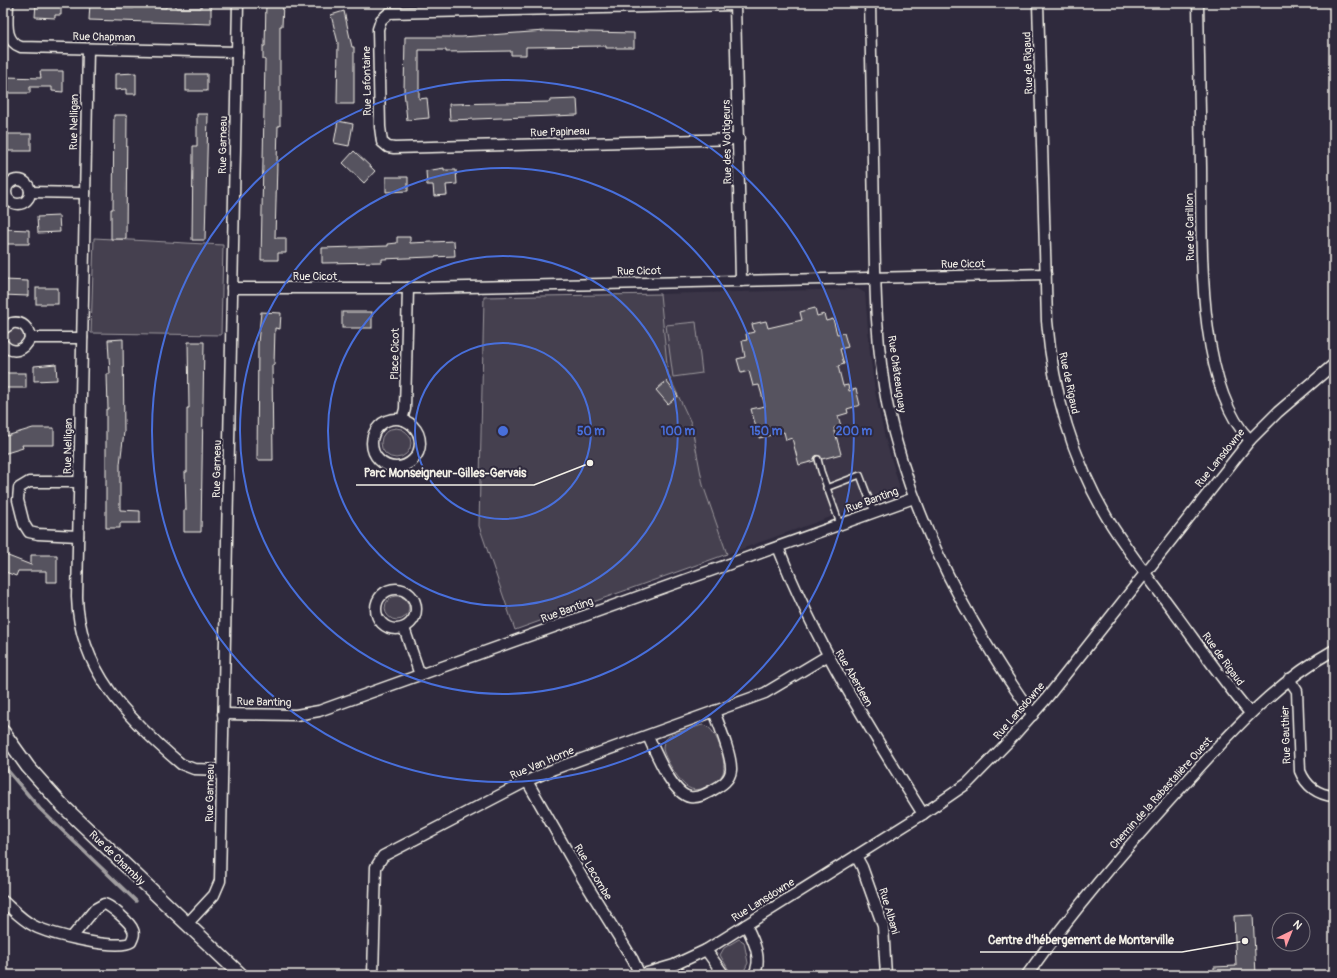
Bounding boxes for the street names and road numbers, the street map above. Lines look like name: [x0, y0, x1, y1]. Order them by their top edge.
street label: Rue Chapman: [73, 30, 135, 44]
street label: Rue de Rigaud: [1020, 31, 1036, 95]
street label: Rue Lafontaine: [360, 45, 374, 116]
street label: Rue Nelligan: [67, 94, 81, 150]
street label: Rue des Voltigeurs: [720, 99, 734, 184]
street label: Rue Garneau: [216, 116, 230, 174]
street label: Rue Papineau: [530, 124, 590, 140]
street label: Rue de Carillon: [1183, 193, 1197, 261]
street label: Rue Cicot: [941, 257, 986, 271]
street label: Rue Cicot: [617, 264, 662, 278]
street label: Rue Cicot: [293, 270, 338, 283]
street label: Place Cicot: [388, 327, 402, 380]
street label: Rue Châteauguay: [885, 334, 909, 414]
street label: Rue de Rigaud: [1056, 351, 1082, 415]
street label: Rue Nelligan: [61, 418, 75, 474]
street label: Rue Lansdowne: [1192, 426, 1248, 490]
street label: Rue Garneau: [210, 440, 224, 498]
street label: Rue Banting: [844, 484, 900, 515]
street label: Rue Banting: [539, 594, 595, 625]
street label: Rue de Rigaud: [1199, 630, 1247, 688]
street label: Rue Aberdeen: [832, 647, 876, 709]
street label: Rue Lansdowne: [991, 679, 1048, 742]
street label: Rue Banting: [236, 695, 292, 709]
street label: Rue Gauthier: [1278, 706, 1294, 764]
street label: Chemin de la Rabastalière Ouest: [1107, 734, 1215, 852]
street label: Rue Van Horne: [508, 743, 576, 782]
street label: Rue Garneau: [203, 764, 217, 822]
street label: Rue de Chambly: [86, 828, 148, 888]
street label: Rue Lacombe: [571, 842, 615, 903]
street label: Rue Lansdowne: [729, 875, 797, 925]
street label: Rue Albani: [876, 886, 902, 936]

